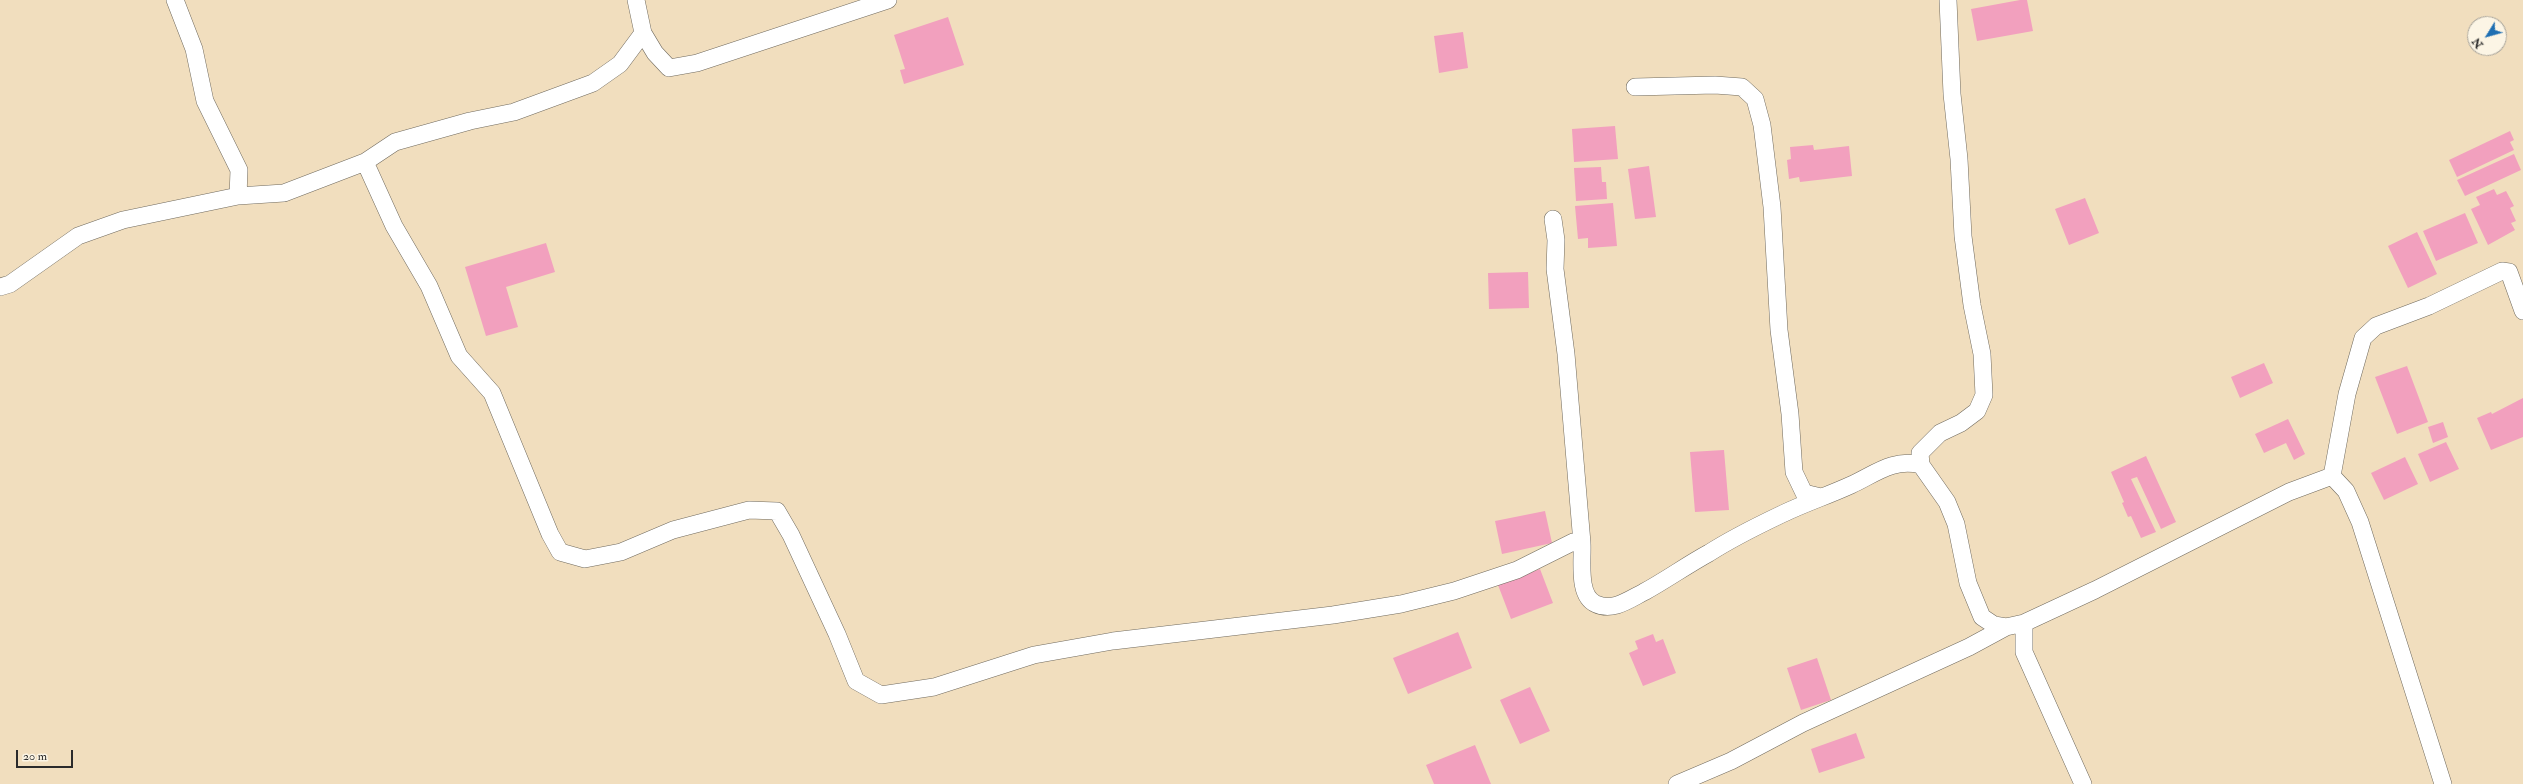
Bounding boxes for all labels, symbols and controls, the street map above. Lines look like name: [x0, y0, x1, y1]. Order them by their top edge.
north arrow: [2467, 16, 2507, 56]
text: N: [2470, 35, 2486, 51]
scale bar: [18, 742, 75, 768]
text: 20 m: [23, 749, 47, 764]

